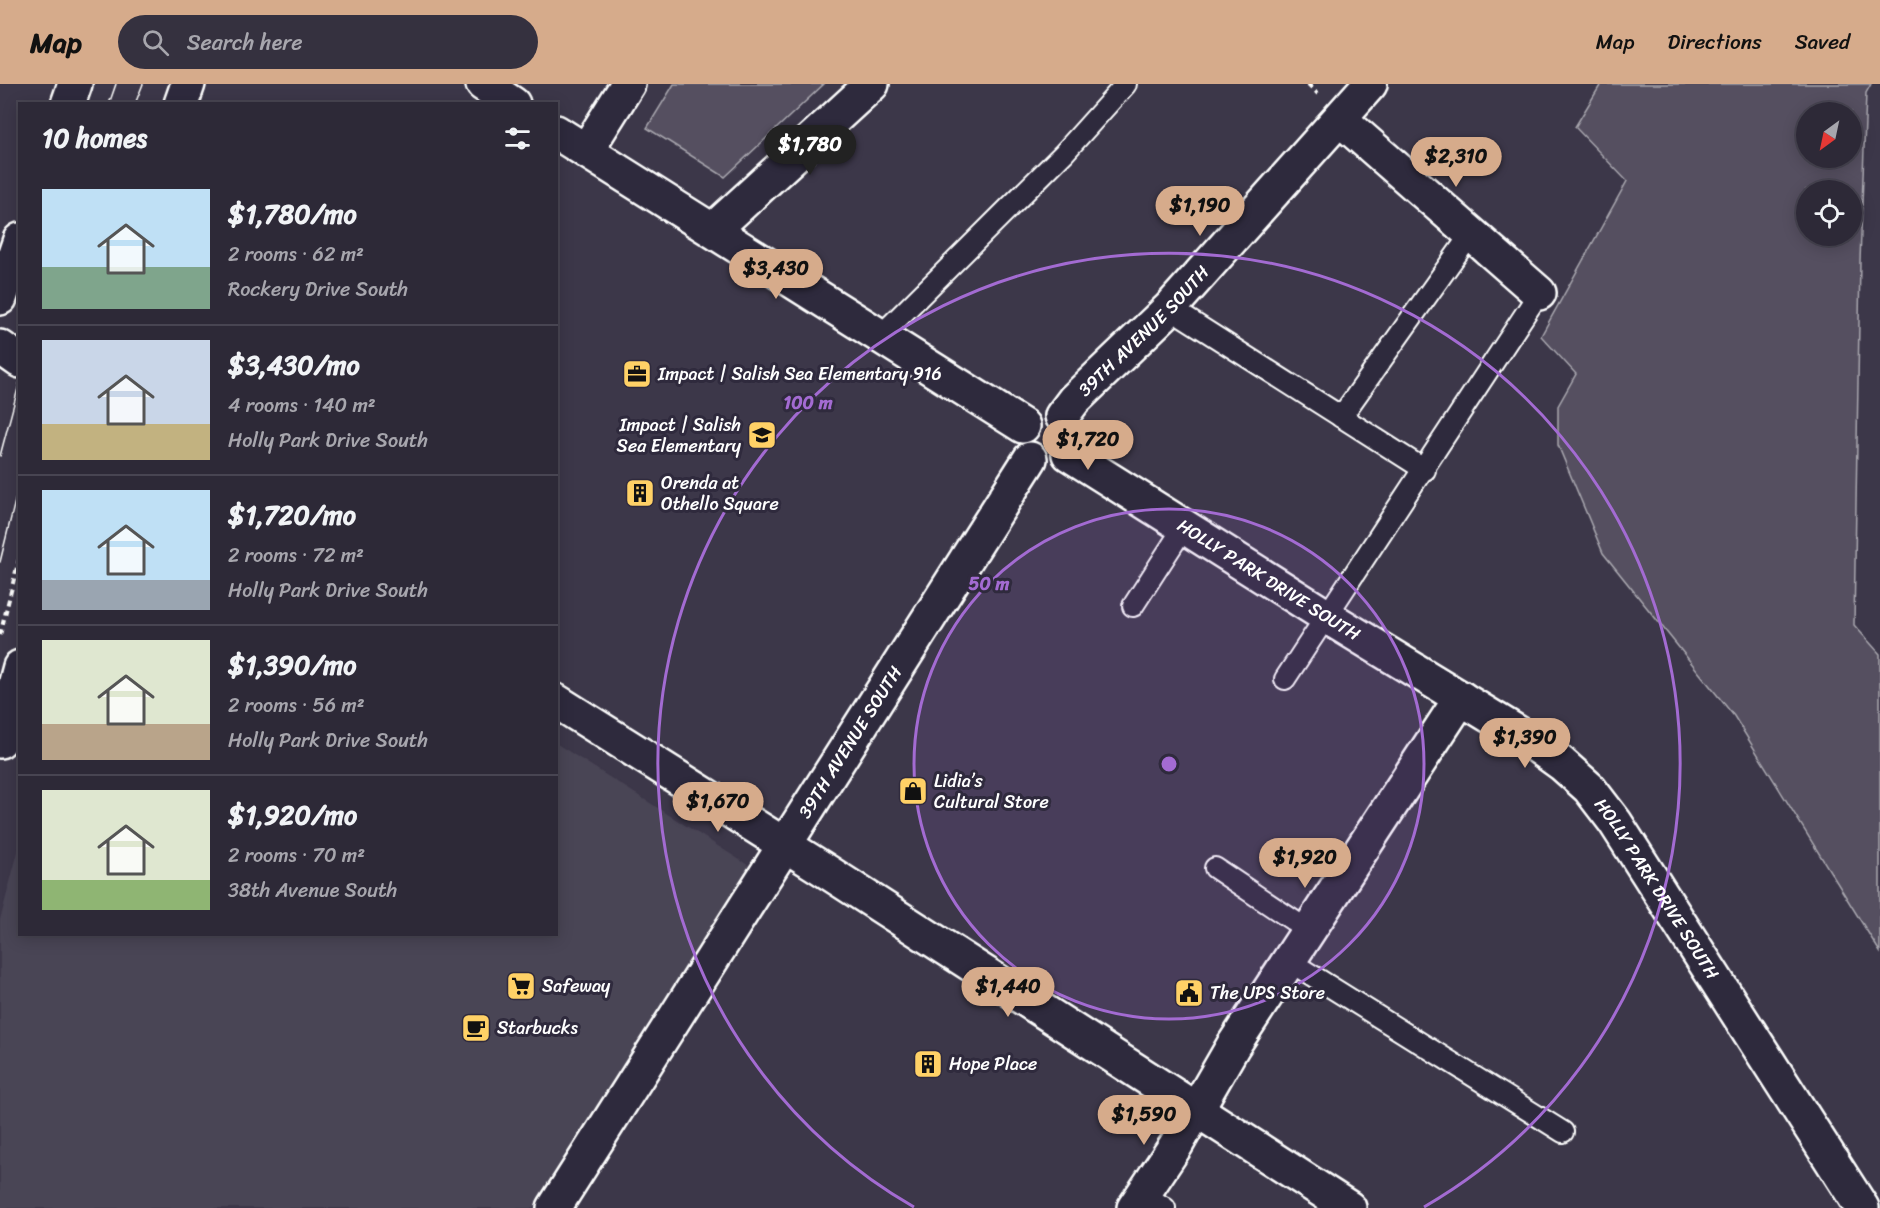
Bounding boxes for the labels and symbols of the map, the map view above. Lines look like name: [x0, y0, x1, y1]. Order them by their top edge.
north arrow: [1796, 102, 1862, 168]
pin: $1,780: [761, 125, 859, 176]
pin: $2,310: [1407, 137, 1505, 188]
pin: $1,190: [1151, 186, 1249, 237]
pin: $3,430: [727, 249, 825, 300]
street label: 39TH AVENUE SOUTH: [1070, 258, 1217, 404]
office icon: Impact | Salish Sea Elementary 916: [621, 358, 653, 390]
place label: Impact | Salish Sea Elementary 916: [657, 358, 942, 390]
text: 100 m: [784, 387, 833, 419]
place label: Impact | Salish Sea Elementary: [617, 409, 742, 462]
school or university icon: Impact | Salish Sea Elementary: [746, 419, 778, 451]
pin: $1,720: [1039, 420, 1137, 471]
place label: Orenda at Othello Square: [661, 467, 779, 520]
building icon: Orenda at Othello Square: [624, 477, 656, 509]
street label: HOLLY PARK DRIVE SOUTH: [1171, 510, 1367, 650]
text: 50 m: [969, 568, 1010, 600]
street label: 39TH AVENUE SOUTH: [789, 659, 911, 825]
pin: $1,390: [1476, 718, 1574, 769]
centre of rings: [1159, 754, 1179, 774]
place label: Lidia’s Cultural Store: [934, 765, 1049, 818]
shop icon: Lidia’s Cultural Store: [897, 775, 929, 807]
pin: $1,670: [669, 782, 767, 833]
street label: HOLLY PARK DRIVE SOUTH: [1586, 791, 1728, 986]
pin: $1,920: [1256, 838, 1354, 889]
pin: $1,440: [959, 967, 1057, 1018]
supermarket icon: Safeway: [505, 970, 537, 1002]
place label: Safeway: [542, 970, 611, 1002]
public building icon: The UPS Store: [1173, 977, 1205, 1009]
place label: The UPS Store: [1210, 977, 1325, 1009]
cafe icon: Starbucks: [460, 1012, 492, 1044]
place label: Starbucks: [497, 1012, 578, 1044]
building icon: Hope Place: [912, 1048, 944, 1080]
place label: Hope Place: [949, 1048, 1037, 1080]
pin: $1,590: [1095, 1095, 1193, 1146]

